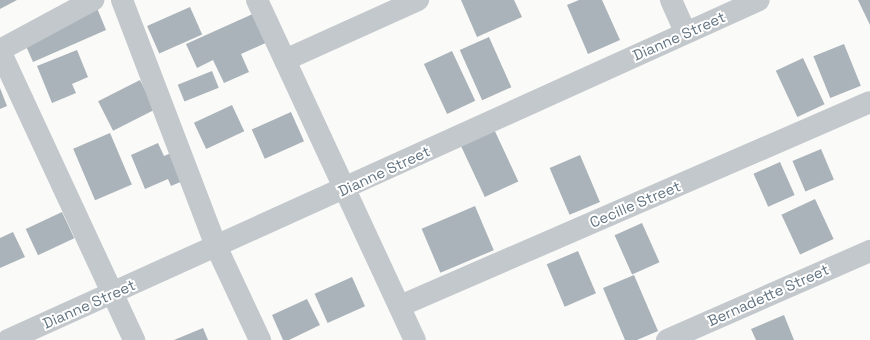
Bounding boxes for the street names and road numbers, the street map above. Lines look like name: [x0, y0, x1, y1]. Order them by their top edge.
street label: Dianne Street: [630, 8, 728, 64]
street label: Dianne Street: [335, 142, 433, 200]
street label: Cecille Street: [587, 177, 683, 231]
street label: Bernadette Street: [705, 260, 831, 330]
street label: Dianne Street: [40, 276, 138, 332]

